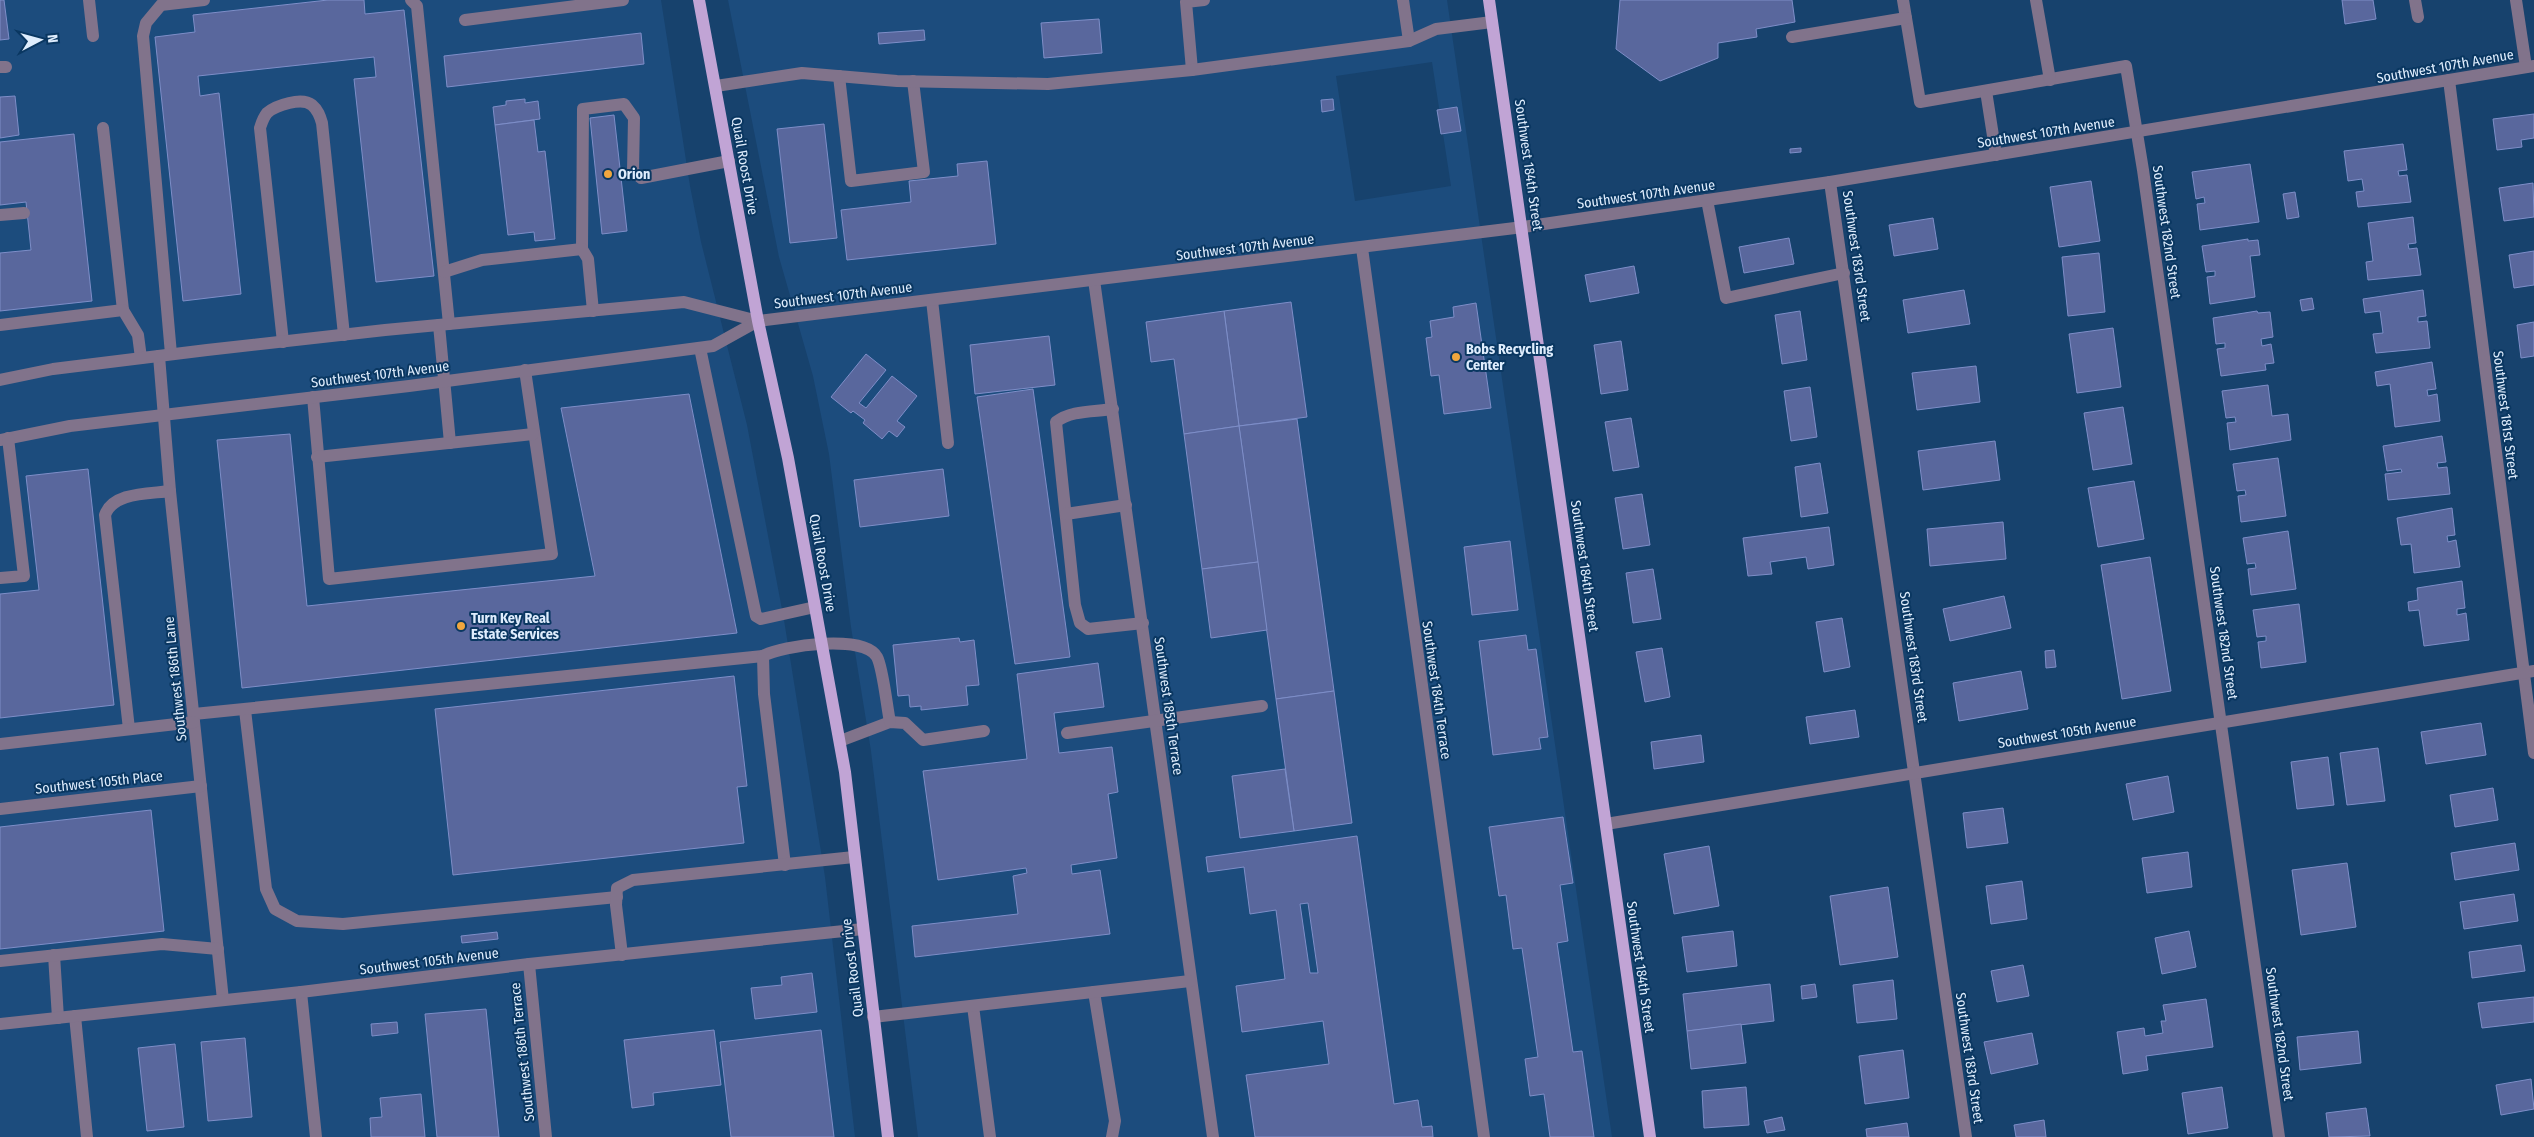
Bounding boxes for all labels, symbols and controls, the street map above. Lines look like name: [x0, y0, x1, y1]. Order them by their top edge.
north arrow: [15, 15, 65, 65]
text: N: [44, 34, 61, 44]
street label: Southwest 107th Avenue: [2375, 46, 2515, 87]
street label: Southwest 184th Street: [1511, 98, 1546, 232]
street label: Southwest 107th Avenue: [1976, 113, 2116, 152]
street label: Quail Roost Drive: [728, 116, 761, 216]
street label: Southwest 182nd Street: [2149, 164, 2184, 300]
place label: Orion: [618, 166, 650, 183]
marker: Orion: [602, 168, 614, 180]
street label: Southwest 107th Avenue: [1576, 176, 1716, 213]
street label: Southwest 183rd Street: [1839, 190, 1874, 323]
street label: Southwest 107th Avenue: [1175, 231, 1315, 264]
street label: Southwest 107th Avenue: [773, 279, 913, 312]
place label: Bobs Recycling Center: [1466, 341, 1553, 374]
street label: Southwest 181st Street: [2489, 350, 2522, 481]
marker: Bobs Recycling Center: [1450, 351, 1462, 363]
street label: Southwest 107th Avenue: [310, 358, 450, 391]
street label: Southwest 184th Street: [1567, 499, 1602, 633]
street label: Quail Roost Drive: [806, 513, 839, 613]
street label: Southwest 182nd Street: [2206, 565, 2241, 701]
street label: Southwest 183rd Street: [1896, 591, 1931, 724]
place label: Turn Key Real Estate Services: [471, 610, 559, 643]
street label: Southwest 186th Lane: [160, 616, 191, 742]
marker: Turn Key Real Estate Services: [455, 620, 467, 632]
street label: Southwest 184th Terrace: [1418, 620, 1455, 760]
street label: Southwest 185th Terrace: [1150, 636, 1187, 776]
street label: Southwest 105th Avenue: [1997, 713, 2138, 752]
street label: Southwest 105th Place: [34, 767, 164, 798]
street label: Southwest 184th Street: [1623, 900, 1658, 1034]
street label: Quail Roost Drive: [838, 918, 867, 1018]
street label: Southwest 105th Avenue: [359, 945, 500, 978]
street label: Southwest 182nd Street: [2262, 966, 2297, 1102]
street label: Southwest 186th Terrace: [507, 982, 538, 1122]
street label: Southwest 183rd Street: [1952, 992, 1987, 1125]

